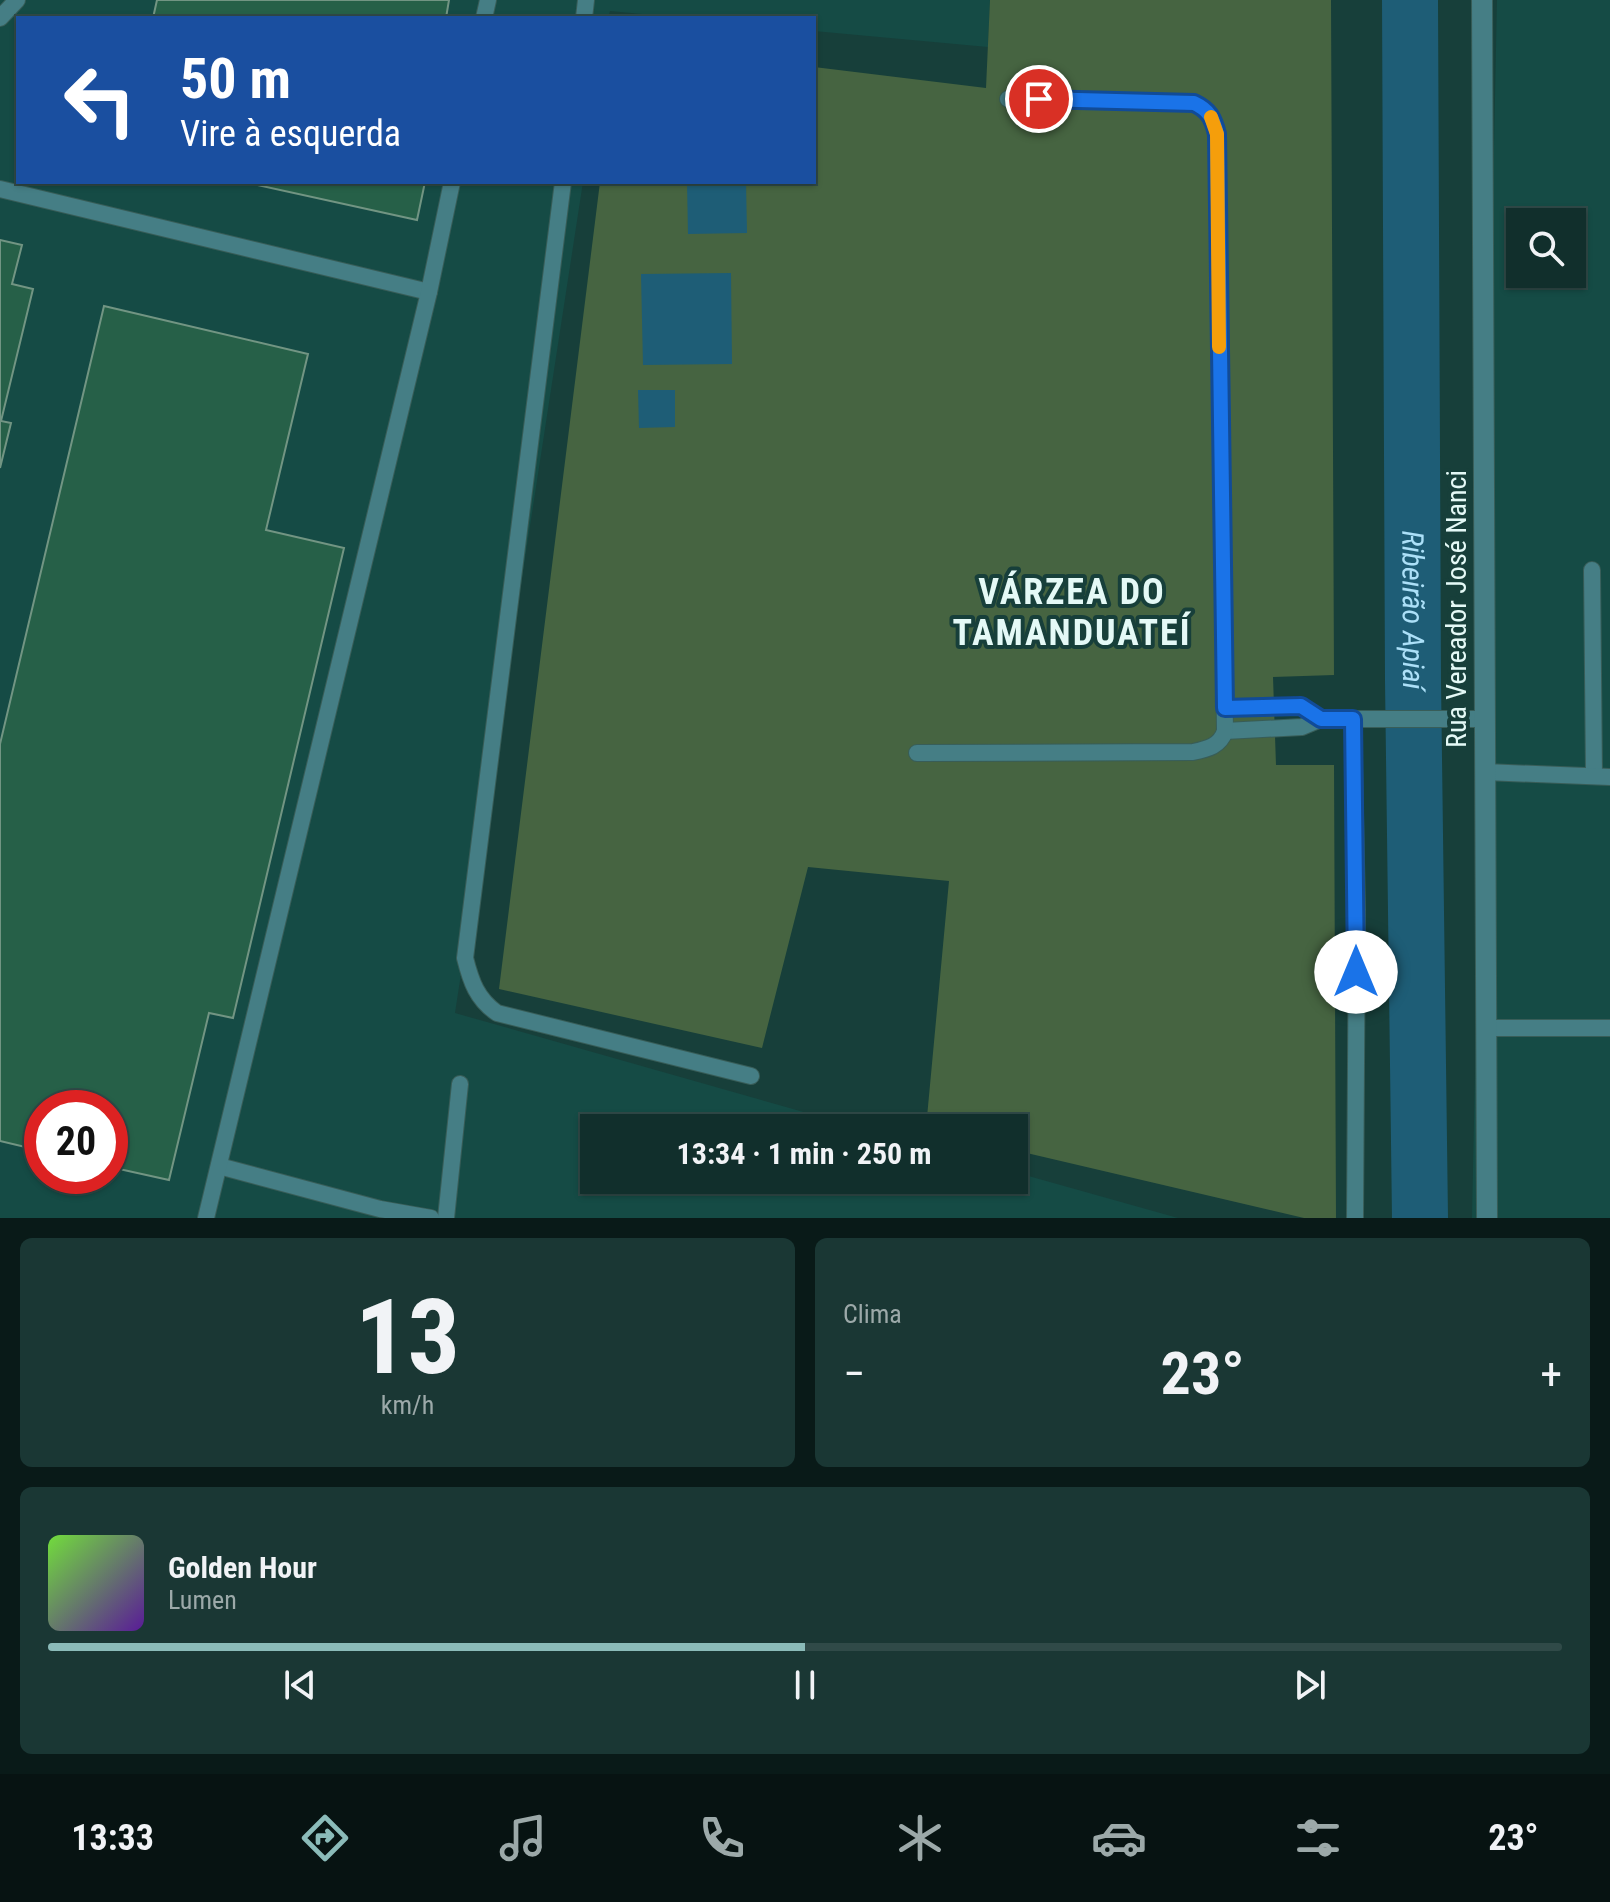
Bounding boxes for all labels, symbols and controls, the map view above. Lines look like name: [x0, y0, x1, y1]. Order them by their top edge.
text: 50 m: [180, 46, 291, 112]
icon: left: [48, 48, 152, 152]
pin: [1005, 65, 1073, 133]
icon: arrive: [1017, 77, 1061, 121]
text: Vire à esquerda: [180, 113, 401, 155]
map controls: [1506, 208, 1586, 288]
button: search: [1506, 208, 1586, 288]
street label: Rua Vereador José Nanci: [1440, 470, 1473, 748]
water label: Ribeirão Apiaí: [1395, 530, 1431, 694]
district label: VÁRZEA DO TAMANDUATEÍ: [953, 570, 1192, 654]
position arrow: [1314, 930, 1398, 1014]
speed limit sign: 20: [24, 1090, 128, 1194]
text: 13:34 · 1 min · 250 m: [677, 1136, 931, 1171]
text: 13: [355, 1277, 460, 1398]
text: Clima: [843, 1299, 902, 1329]
text: 23°: [1161, 1338, 1245, 1409]
text: −: [843, 1348, 865, 1400]
text: +: [1540, 1348, 1562, 1400]
text: km/h: [381, 1390, 434, 1420]
text: Golden Hour: [168, 1550, 317, 1585]
text: Lumen: [168, 1585, 237, 1615]
icon: previous: [278, 1663, 322, 1707]
icon: pause: [783, 1663, 827, 1707]
icon: next: [1288, 1663, 1332, 1707]
icon: directions: [297, 1810, 353, 1866]
icon: music: [495, 1810, 551, 1866]
icon: phone: [694, 1810, 750, 1866]
icon: climate: [892, 1810, 948, 1866]
icon: car: [1091, 1810, 1147, 1866]
icon: filters: [1290, 1810, 1346, 1866]
text: 13:33: [71, 1817, 154, 1859]
text: 23°: [1488, 1817, 1539, 1859]

